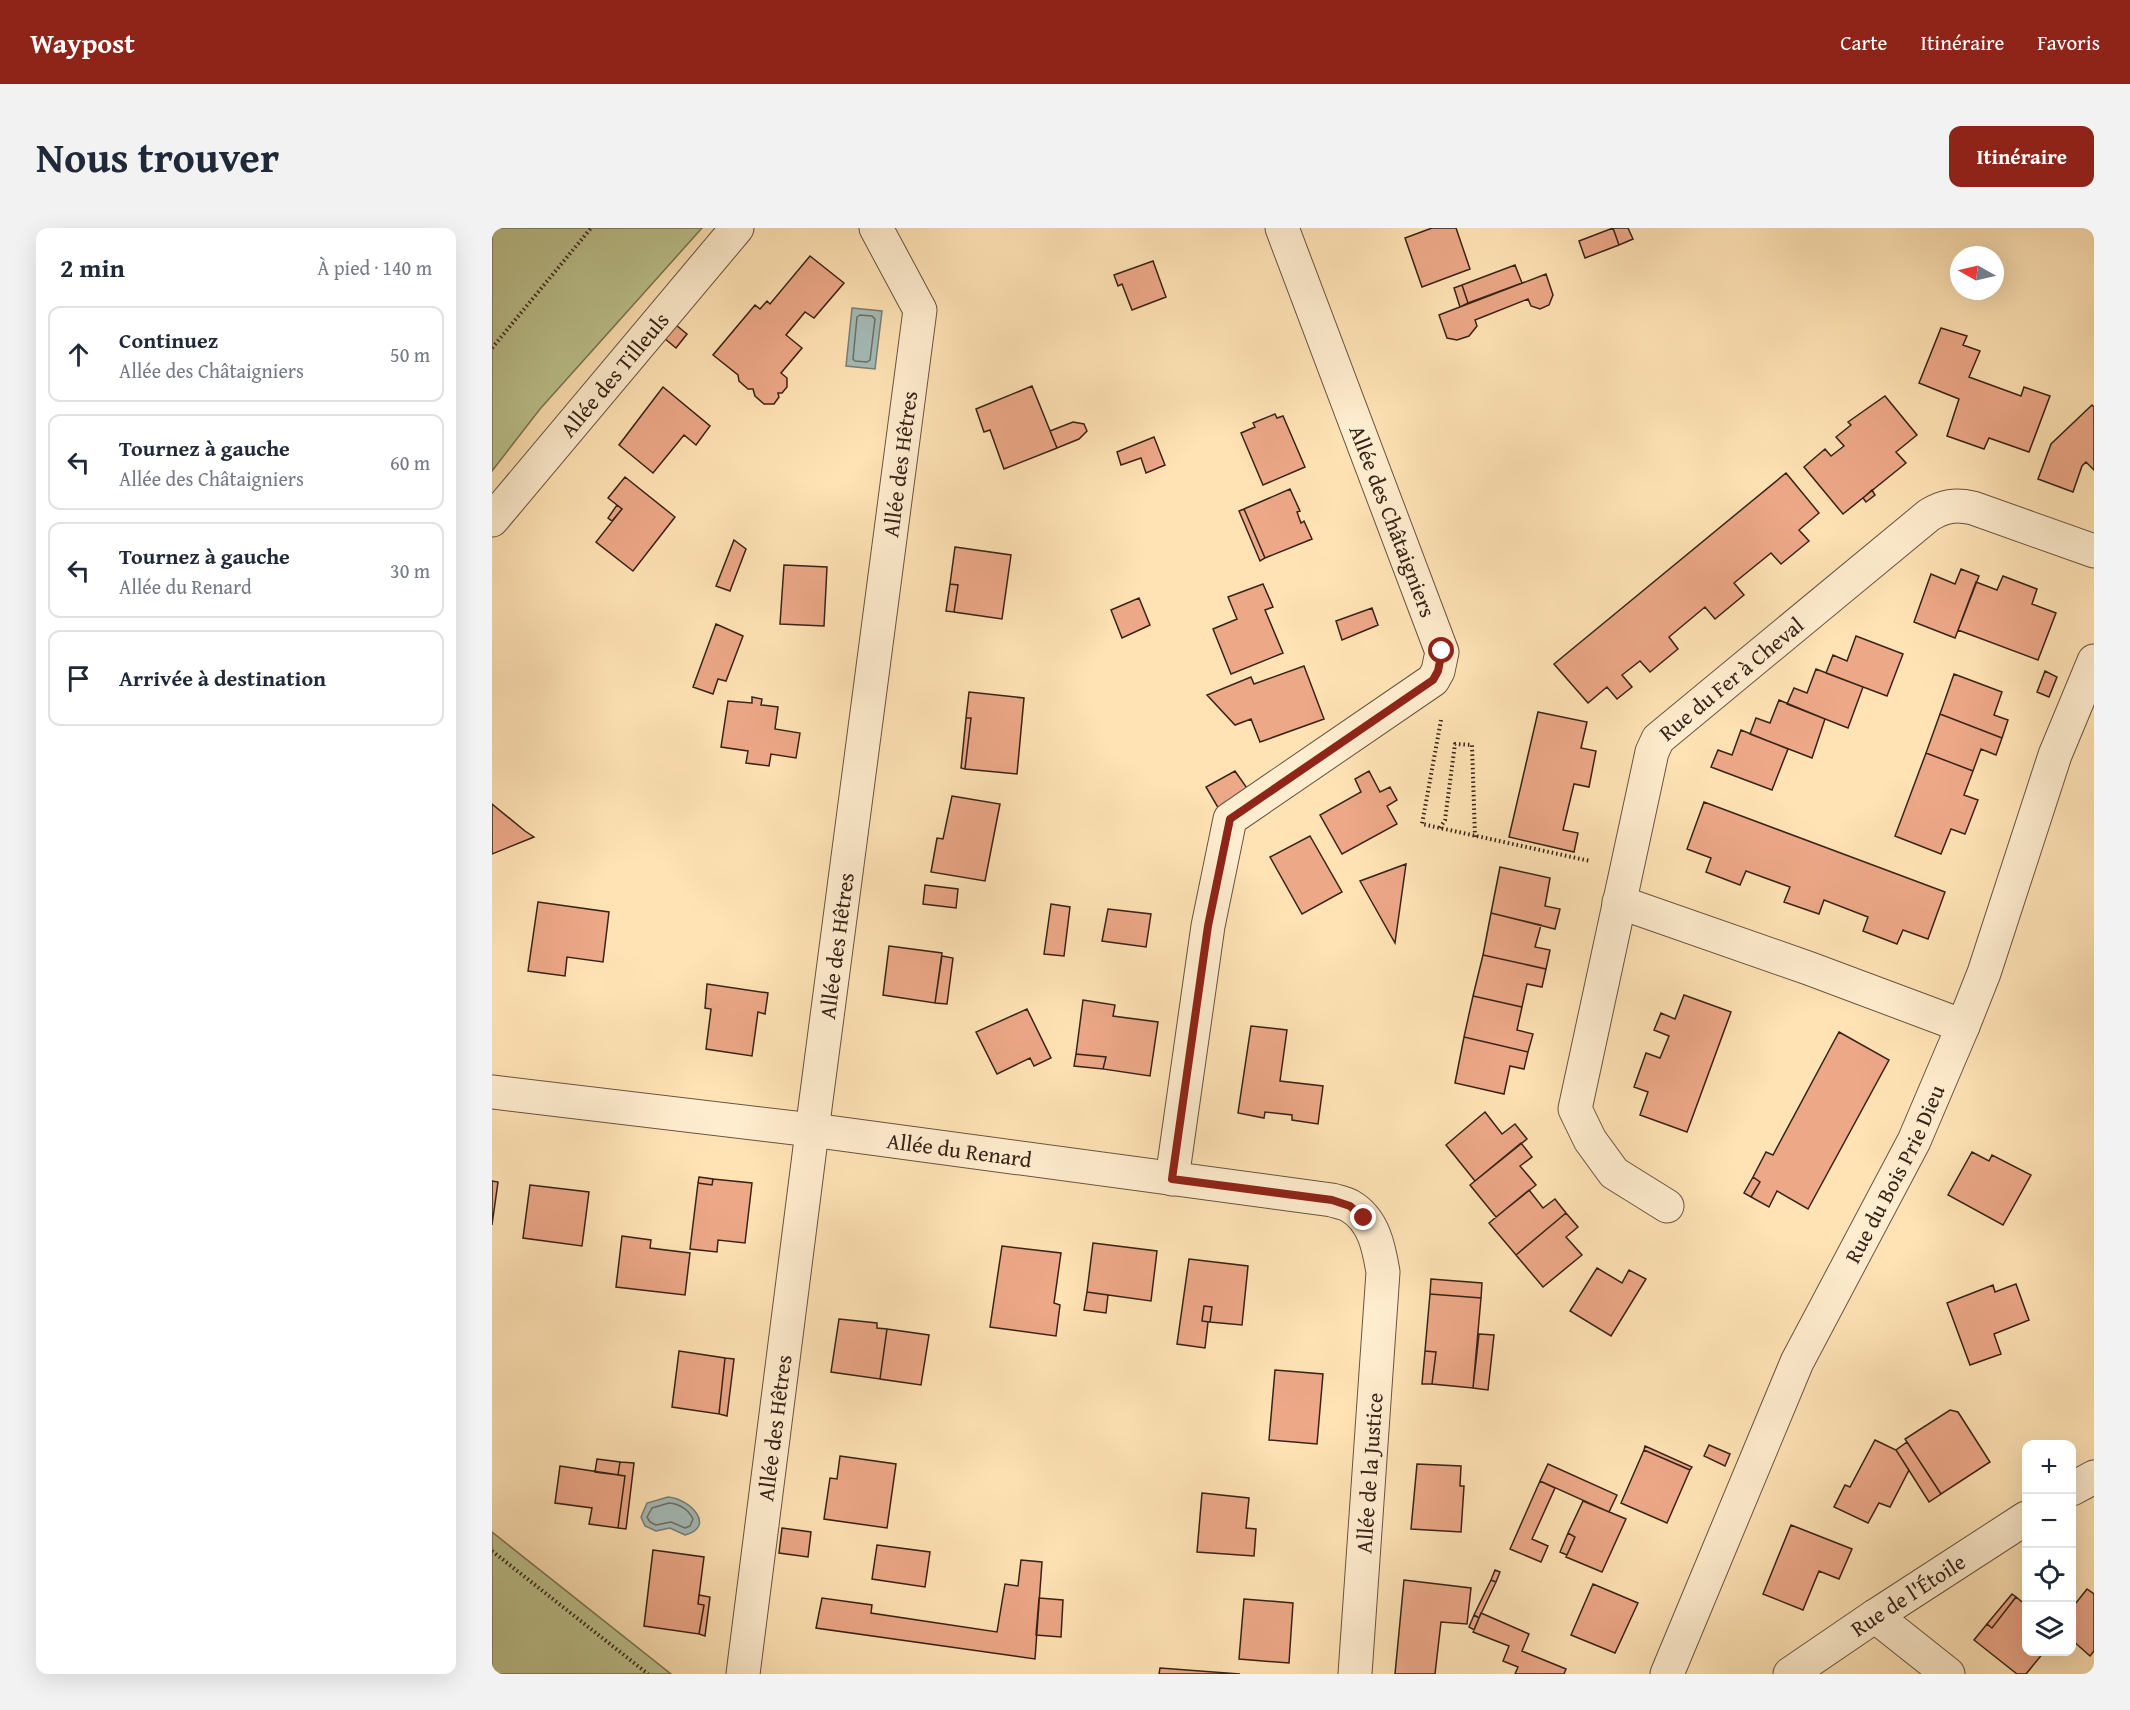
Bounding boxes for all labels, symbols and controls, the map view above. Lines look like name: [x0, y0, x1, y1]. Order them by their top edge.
text: Waypost: [30, 22, 135, 63]
text: Carte: [1840, 27, 1887, 58]
text: Itinéraire: [1920, 27, 2004, 58]
text: Favoris: [2037, 27, 2100, 58]
text: Nous trouver: [36, 126, 279, 187]
button: Itinéraire: [1949, 126, 2094, 187]
north arrow: [1950, 246, 2004, 300]
text: 2 min: [60, 248, 125, 287]
text: À pied · 140 m: [317, 253, 432, 282]
street label: Allée des Tilleuls: [552, 305, 676, 444]
text: Continuez: [119, 324, 218, 356]
icon: ahead: [62, 338, 95, 371]
text: 50 m: [390, 340, 430, 369]
text: Allée des Châtaigniers: [119, 356, 304, 385]
street label: Allée des Hêtres: [874, 389, 925, 539]
street label: Allée des Châtaigniers: [1342, 420, 1444, 622]
text: Tournez à gauche: [119, 432, 290, 464]
icon: left: [62, 446, 95, 479]
text: 60 m: [390, 448, 430, 477]
text: Allée des Châtaigniers: [119, 464, 304, 493]
text: Tournez à gauche: [119, 540, 290, 572]
icon: left: [62, 554, 95, 587]
text: 30 m: [390, 556, 430, 585]
text: Allée du Renard: [119, 572, 252, 601]
street label: Rue du Fer à Cheval: [1652, 609, 1810, 748]
route start: [1428, 637, 1454, 663]
icon: arrive: [62, 662, 95, 695]
text: Arrivée à destination: [119, 662, 326, 694]
street label: Allée des Hêtres: [811, 871, 862, 1021]
street label: Rue du Bois Prie Dieu: [1836, 1080, 1952, 1269]
street label: Allée du Renard: [885, 1124, 1034, 1175]
route end: [1350, 1204, 1376, 1230]
street label: Allée des Hêtres: [749, 1353, 799, 1503]
street label: Allée de la Justice: [1347, 1392, 1391, 1554]
map controls: [2022, 1440, 2076, 1656]
button: +: [2022, 1440, 2076, 1494]
button: −: [2022, 1494, 2076, 1548]
street label: Rue de l'Étoile: [1844, 1546, 1972, 1644]
button: locate: [2022, 1548, 2076, 1602]
button: layers: [2022, 1602, 2076, 1656]

